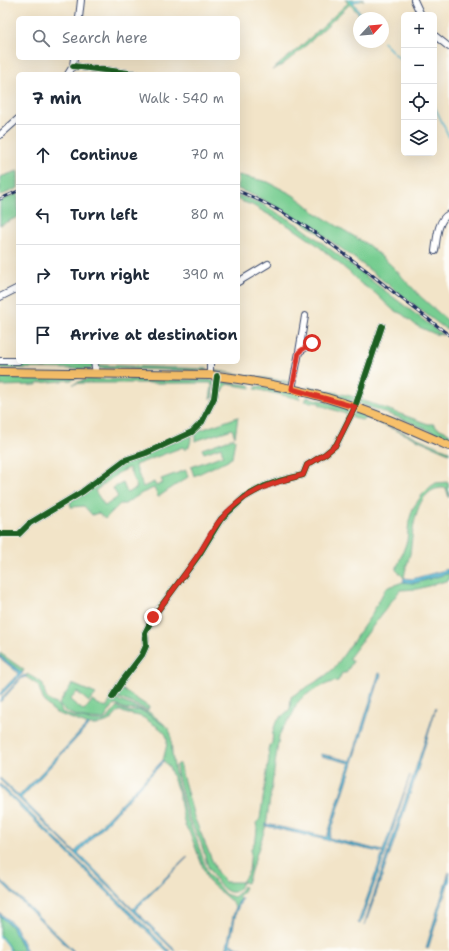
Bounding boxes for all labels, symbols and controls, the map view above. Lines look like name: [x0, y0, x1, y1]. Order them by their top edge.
north arrow: [353, 12, 389, 48]
map controls: [401, 12, 437, 156]
button: +: [401, 12, 437, 48]
search box: [16, 16, 240, 60]
icon: search: [30, 27, 52, 49]
text: Search here: [62, 28, 148, 48]
button: −: [401, 48, 437, 84]
button: locate: [401, 84, 437, 120]
text: 7 min: [32, 87, 82, 109]
text: Walk · 540 m: [139, 90, 224, 107]
button: layers: [401, 120, 437, 156]
icon: ahead: [32, 144, 54, 166]
text: Continue: [70, 145, 138, 165]
text: 70 m: [190, 146, 224, 163]
icon: left: [32, 204, 54, 226]
text: Turn left: [70, 205, 138, 225]
text: 80 m: [190, 206, 224, 223]
icon: right: [32, 264, 54, 286]
text: Turn right: [70, 265, 150, 285]
text: 390 m: [182, 266, 224, 283]
icon: arrive: [32, 324, 54, 346]
text: Arrive at destination: [70, 325, 238, 345]
route start: [303, 334, 321, 352]
route end: [144, 608, 162, 626]

